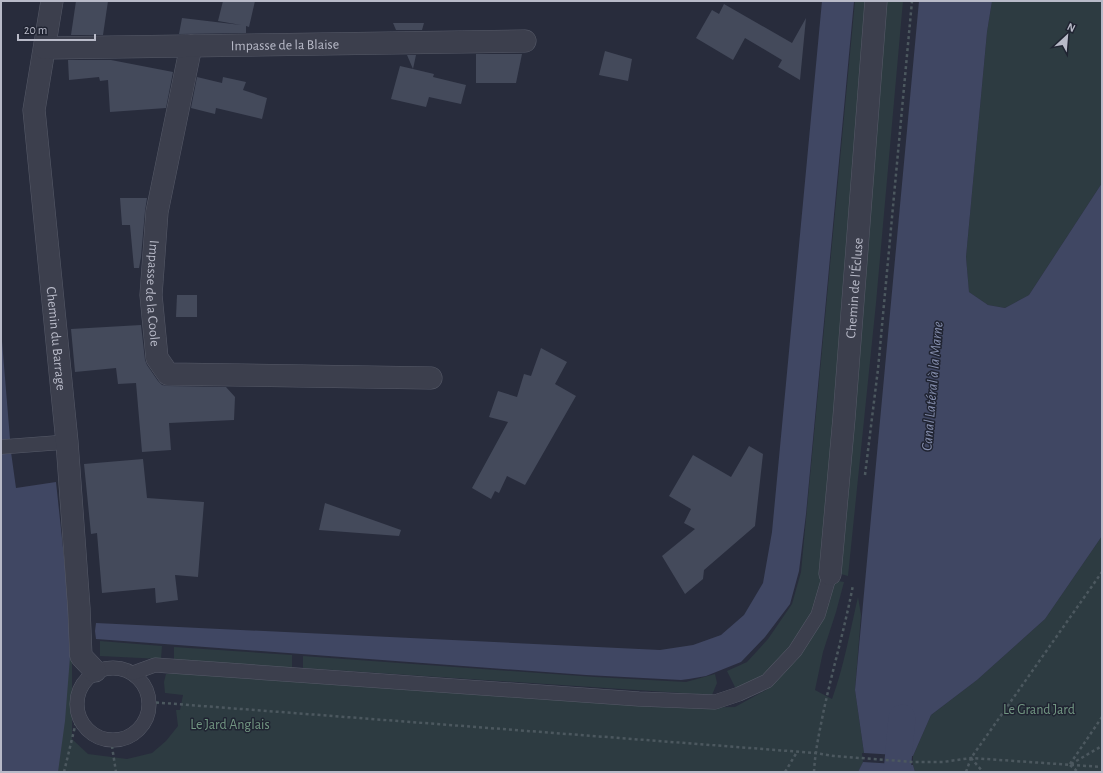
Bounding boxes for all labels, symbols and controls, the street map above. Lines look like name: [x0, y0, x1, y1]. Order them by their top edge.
scale bar: [18, 16, 95, 42]
north arrow: [1047, 16, 1087, 56]
text: N: [1065, 21, 1077, 34]
text: 20 m: [24, 24, 47, 36]
street label: Impasse de la Blaise: [231, 38, 339, 53]
street label: Chemin de l'Écluse: [844, 237, 866, 339]
street label: Impasse de la Coole: [143, 240, 162, 347]
street label: Chemin du Barrage: [44, 286, 68, 391]
water label: Canal Latéral à la Marne: [919, 320, 946, 451]
park label: Le Grand Jard: [1003, 703, 1075, 717]
park label: Le Jard Anglais: [190, 718, 270, 732]

